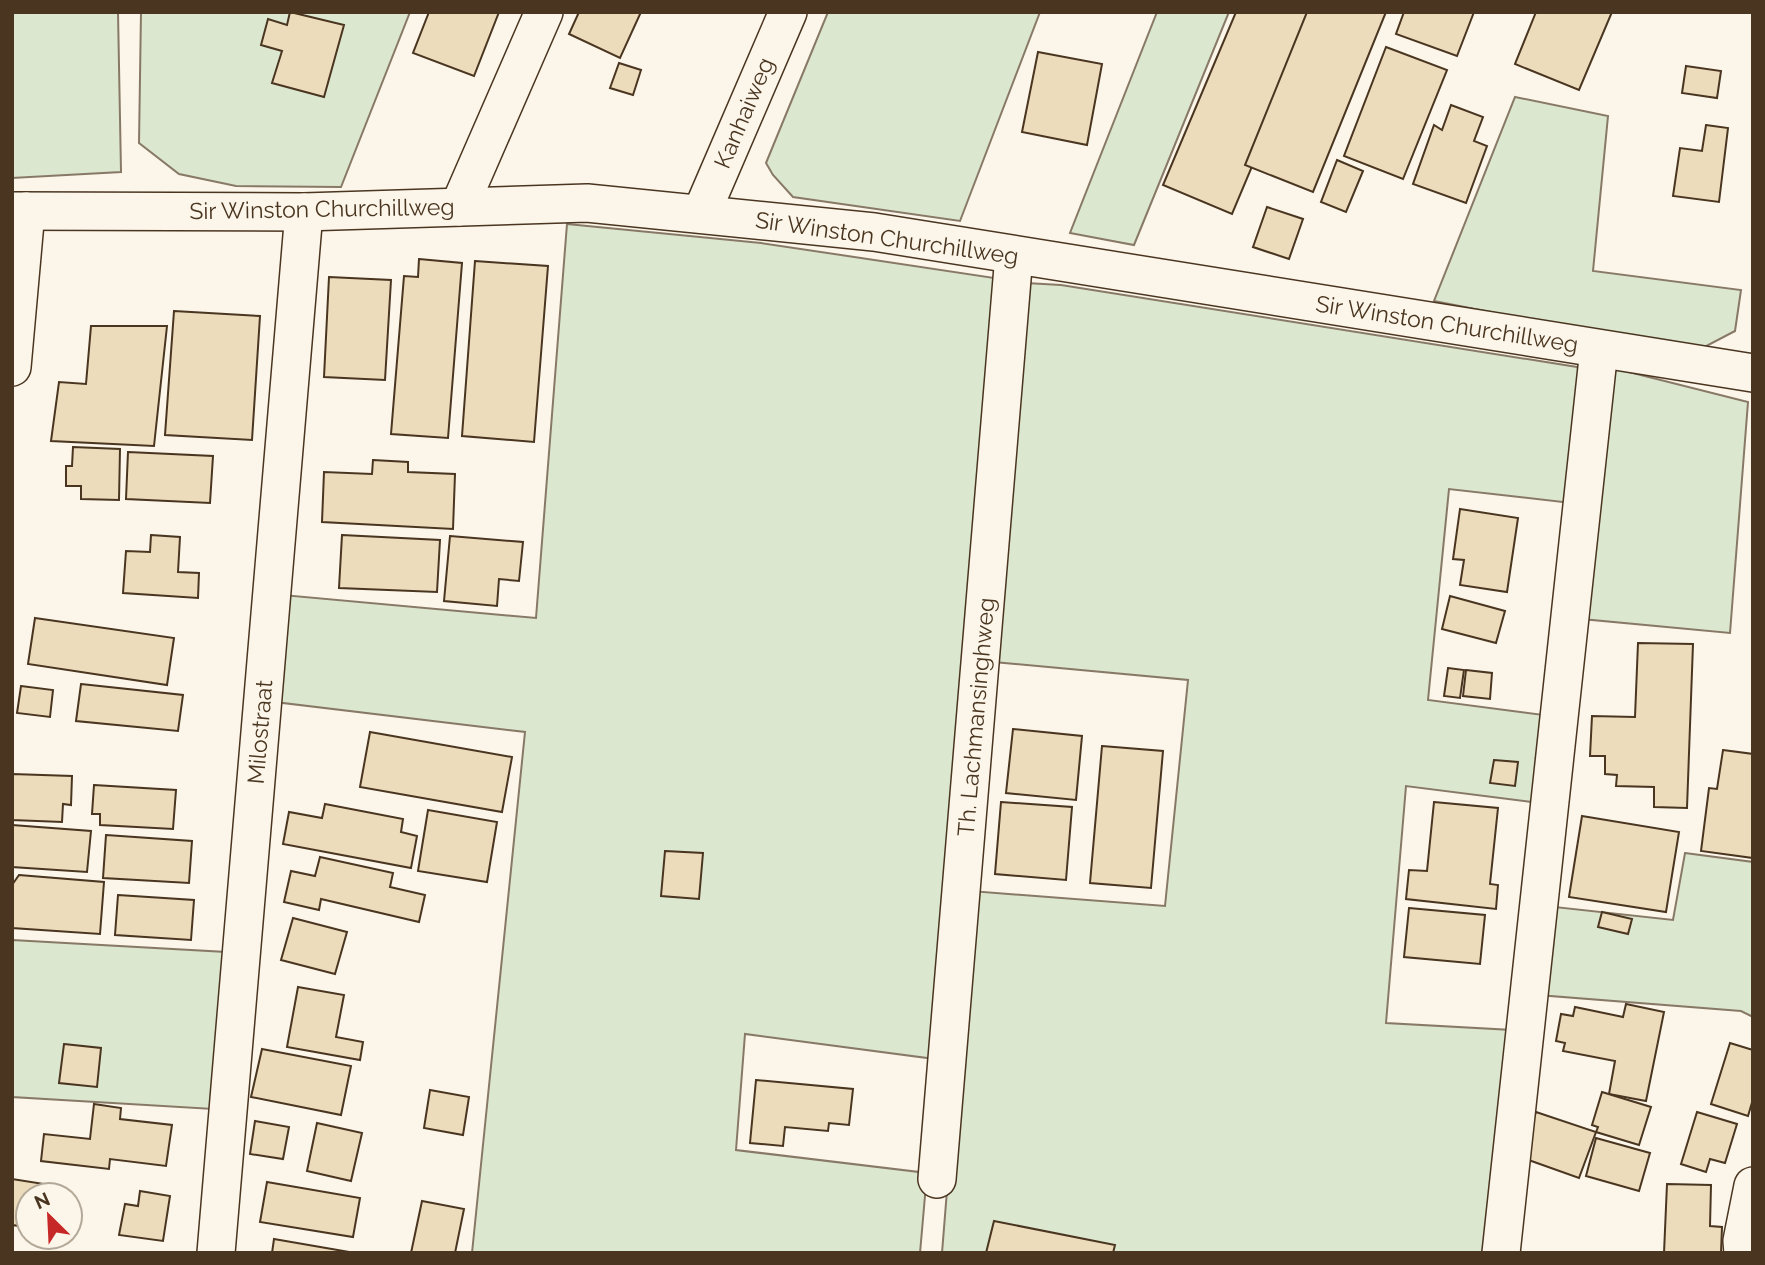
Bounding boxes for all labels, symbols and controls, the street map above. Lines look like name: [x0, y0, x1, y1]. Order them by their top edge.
street label: Kanhaiweg: [708, 53, 779, 172]
street label: Sir Winston Churchillweg: [189, 193, 455, 224]
street label: Sir Winston Churchillweg: [754, 206, 1020, 269]
street label: Sir Winston Churchillweg: [1314, 289, 1580, 358]
street label: Th. Lachmansinghweg: [952, 596, 999, 837]
street label: Milostraat: [241, 678, 278, 785]
north arrow: [14, 1181, 84, 1251]
text: N: [31, 1187, 53, 1213]

